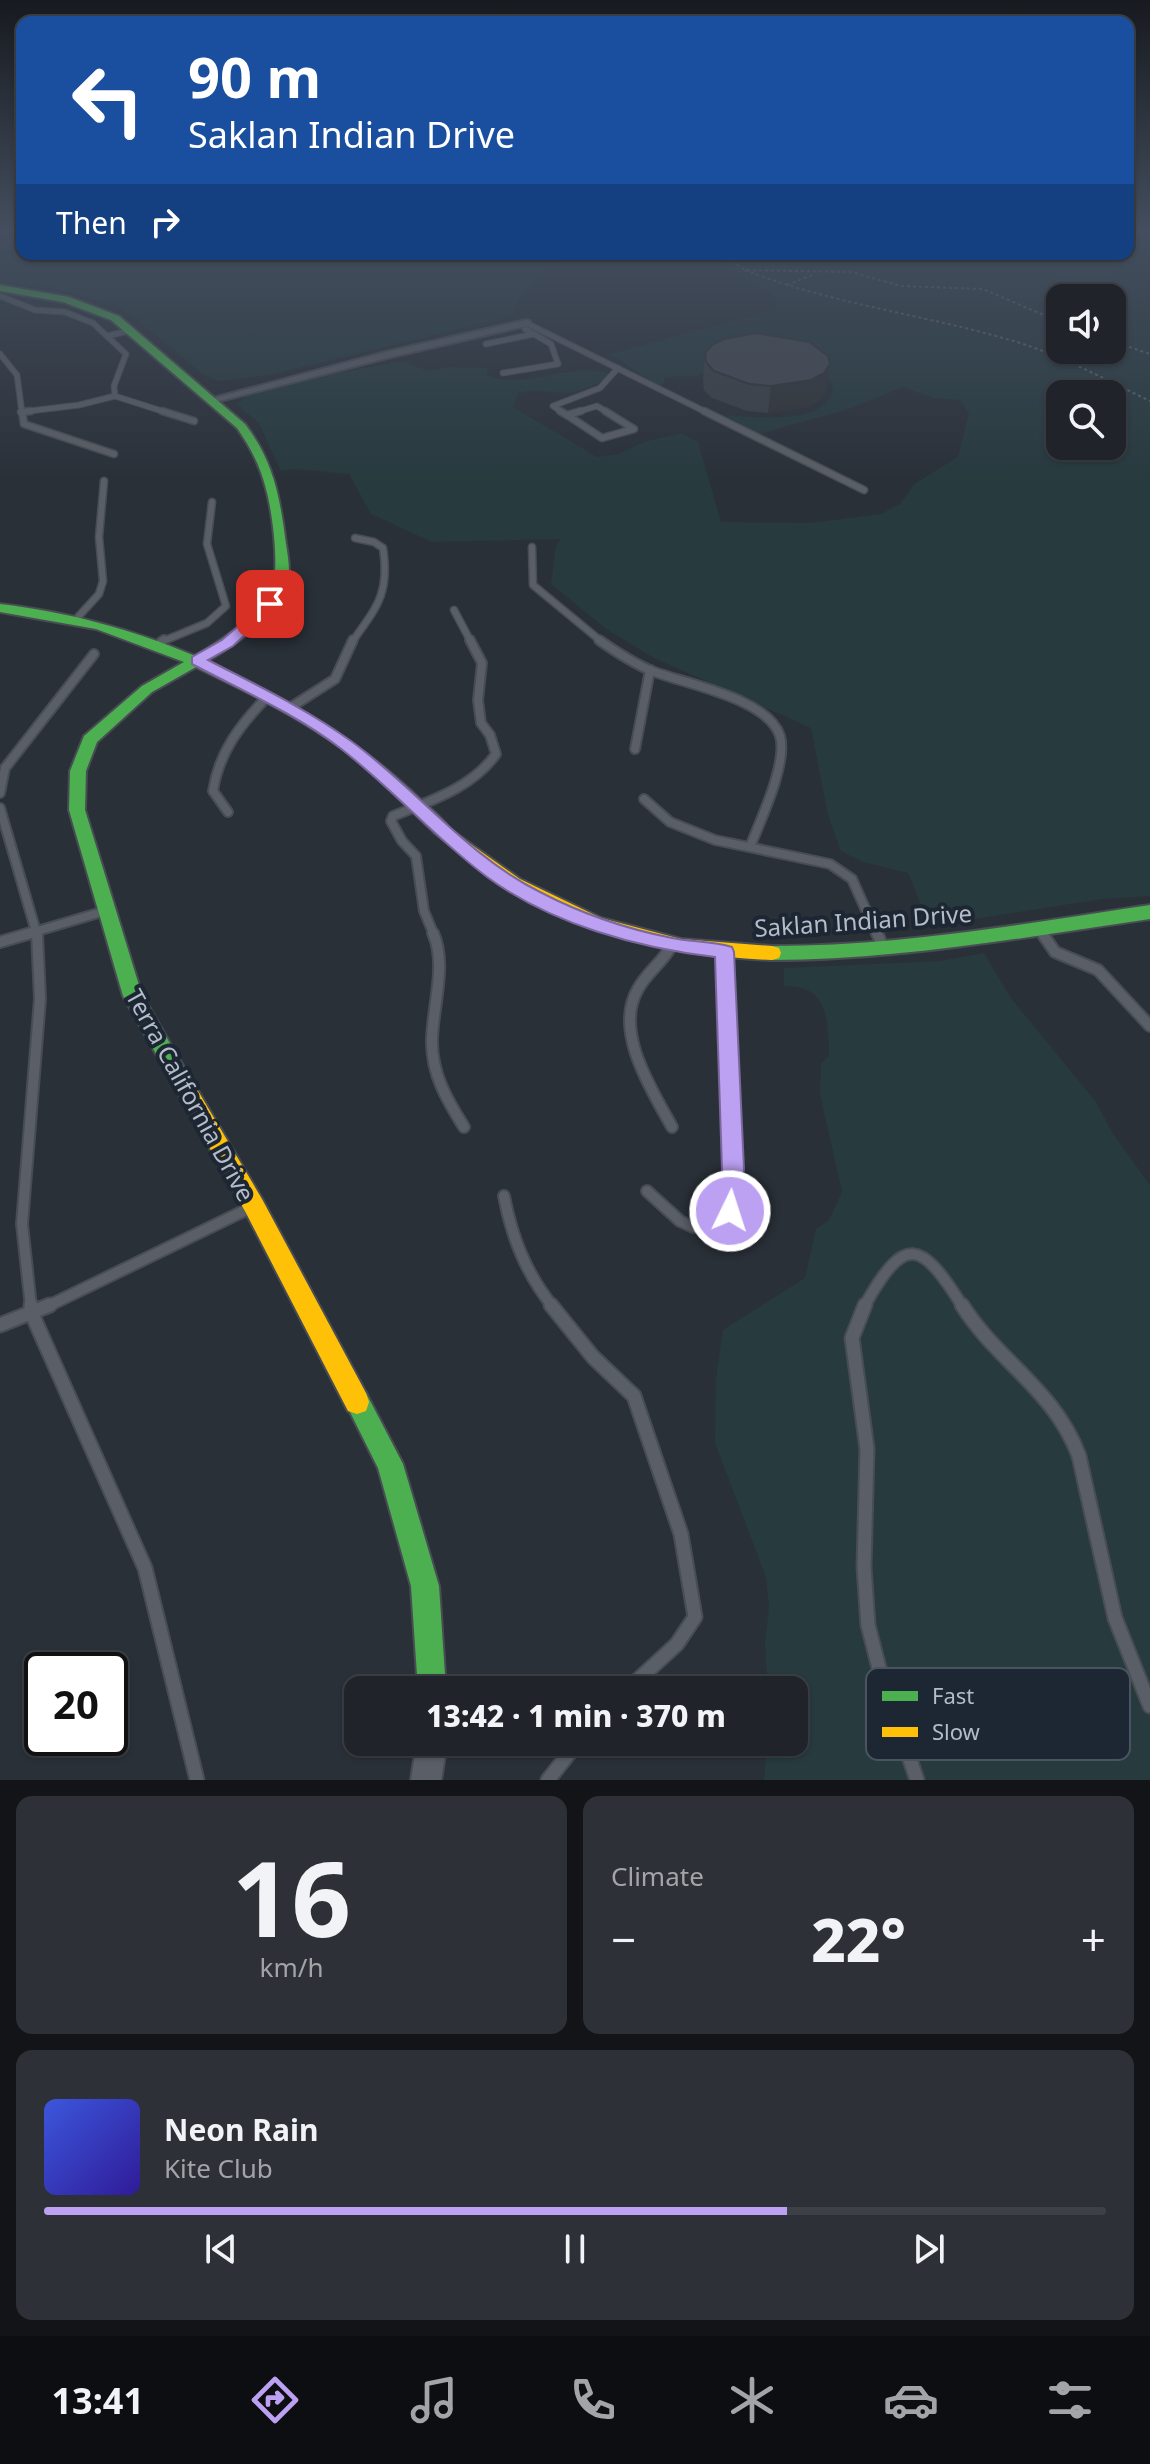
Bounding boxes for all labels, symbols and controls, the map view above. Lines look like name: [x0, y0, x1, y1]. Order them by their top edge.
text: 90 m: [188, 38, 321, 114]
icon: left: [56, 48, 160, 152]
text: Saklan Indian Drive: [188, 110, 515, 159]
icon: right: [143, 200, 187, 244]
text: Then: [56, 202, 127, 243]
map controls: [1046, 284, 1126, 460]
button: sound: [1046, 284, 1126, 364]
button: search: [1046, 380, 1126, 460]
pin: [236, 570, 304, 638]
icon: arrive: [248, 582, 292, 626]
street label: Saklan Indian Drive: [753, 896, 973, 944]
street label: Terra California Drive: [119, 983, 263, 1207]
position arrow: [688, 1169, 772, 1253]
speed limit sign: 20: [24, 1652, 128, 1756]
legend: [866, 1668, 1130, 1760]
text: Fast: [932, 1680, 974, 1710]
text: 13:42 · 1 min · 370 m: [426, 1695, 726, 1736]
text: Slow: [932, 1716, 981, 1746]
text: 16: [232, 1826, 351, 1967]
text: Climate: [611, 1858, 704, 1894]
text: 22°: [811, 1898, 906, 1980]
text: −: [611, 1909, 636, 1969]
text: +: [1081, 1909, 1106, 1969]
text: km/h: [260, 1949, 323, 1985]
text: Neon Rain: [164, 2109, 318, 2150]
text: Kite Club: [164, 2150, 273, 2186]
icon: previous: [199, 2227, 243, 2271]
icon: pause: [553, 2227, 597, 2271]
icon: next: [907, 2227, 951, 2271]
icon: directions: [247, 2372, 303, 2428]
icon: music: [406, 2372, 462, 2428]
icon: phone: [565, 2372, 621, 2428]
icon: climate: [724, 2372, 780, 2428]
icon: car: [883, 2372, 939, 2428]
icon: filters: [1042, 2372, 1098, 2428]
text: 13:41: [52, 2376, 144, 2425]

